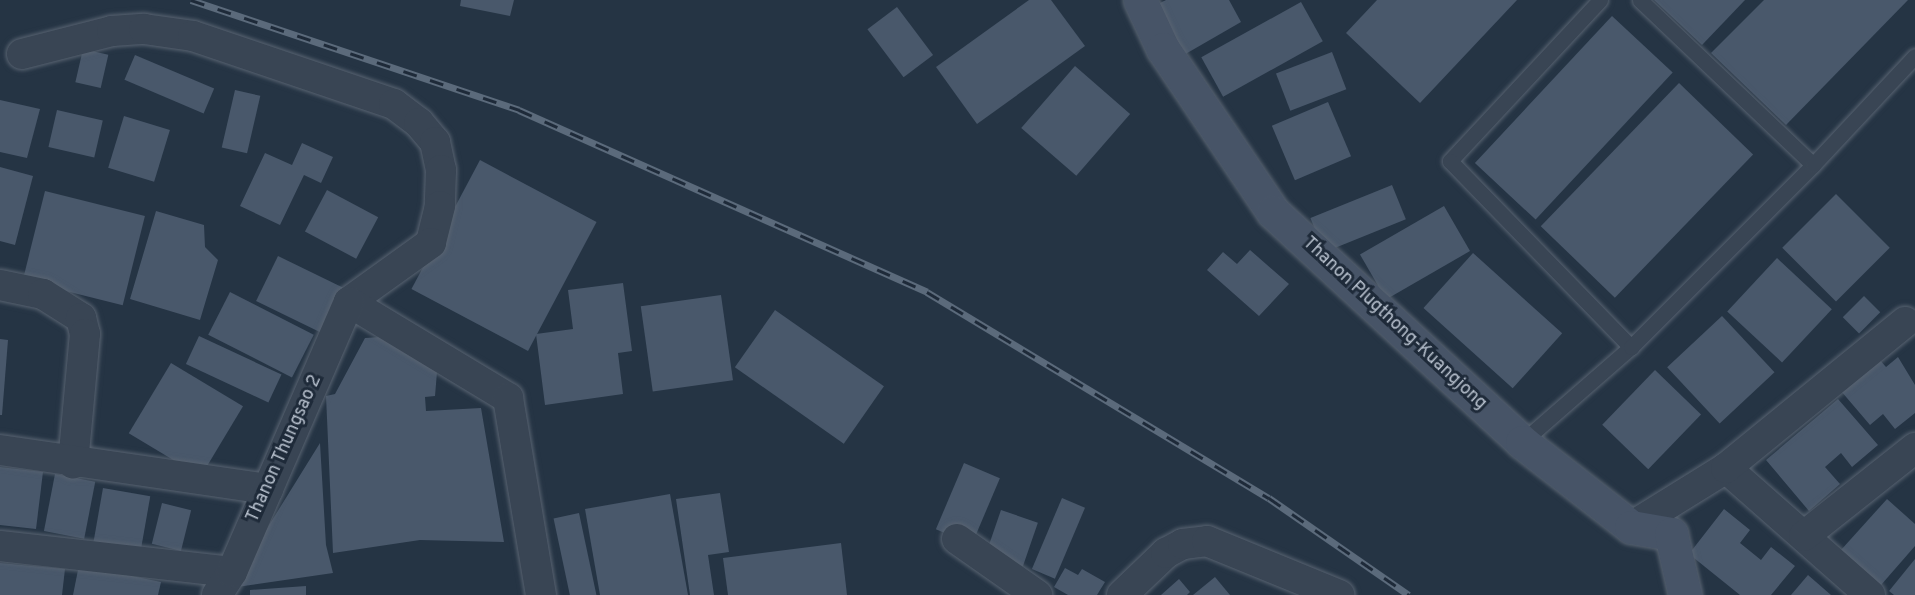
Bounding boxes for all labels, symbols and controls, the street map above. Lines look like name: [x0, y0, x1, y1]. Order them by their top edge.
street label: Thanon Plugthong-Kuangjong: [1298, 233, 1490, 415]
street label: Thanon Thungsao 2: [243, 372, 327, 526]

